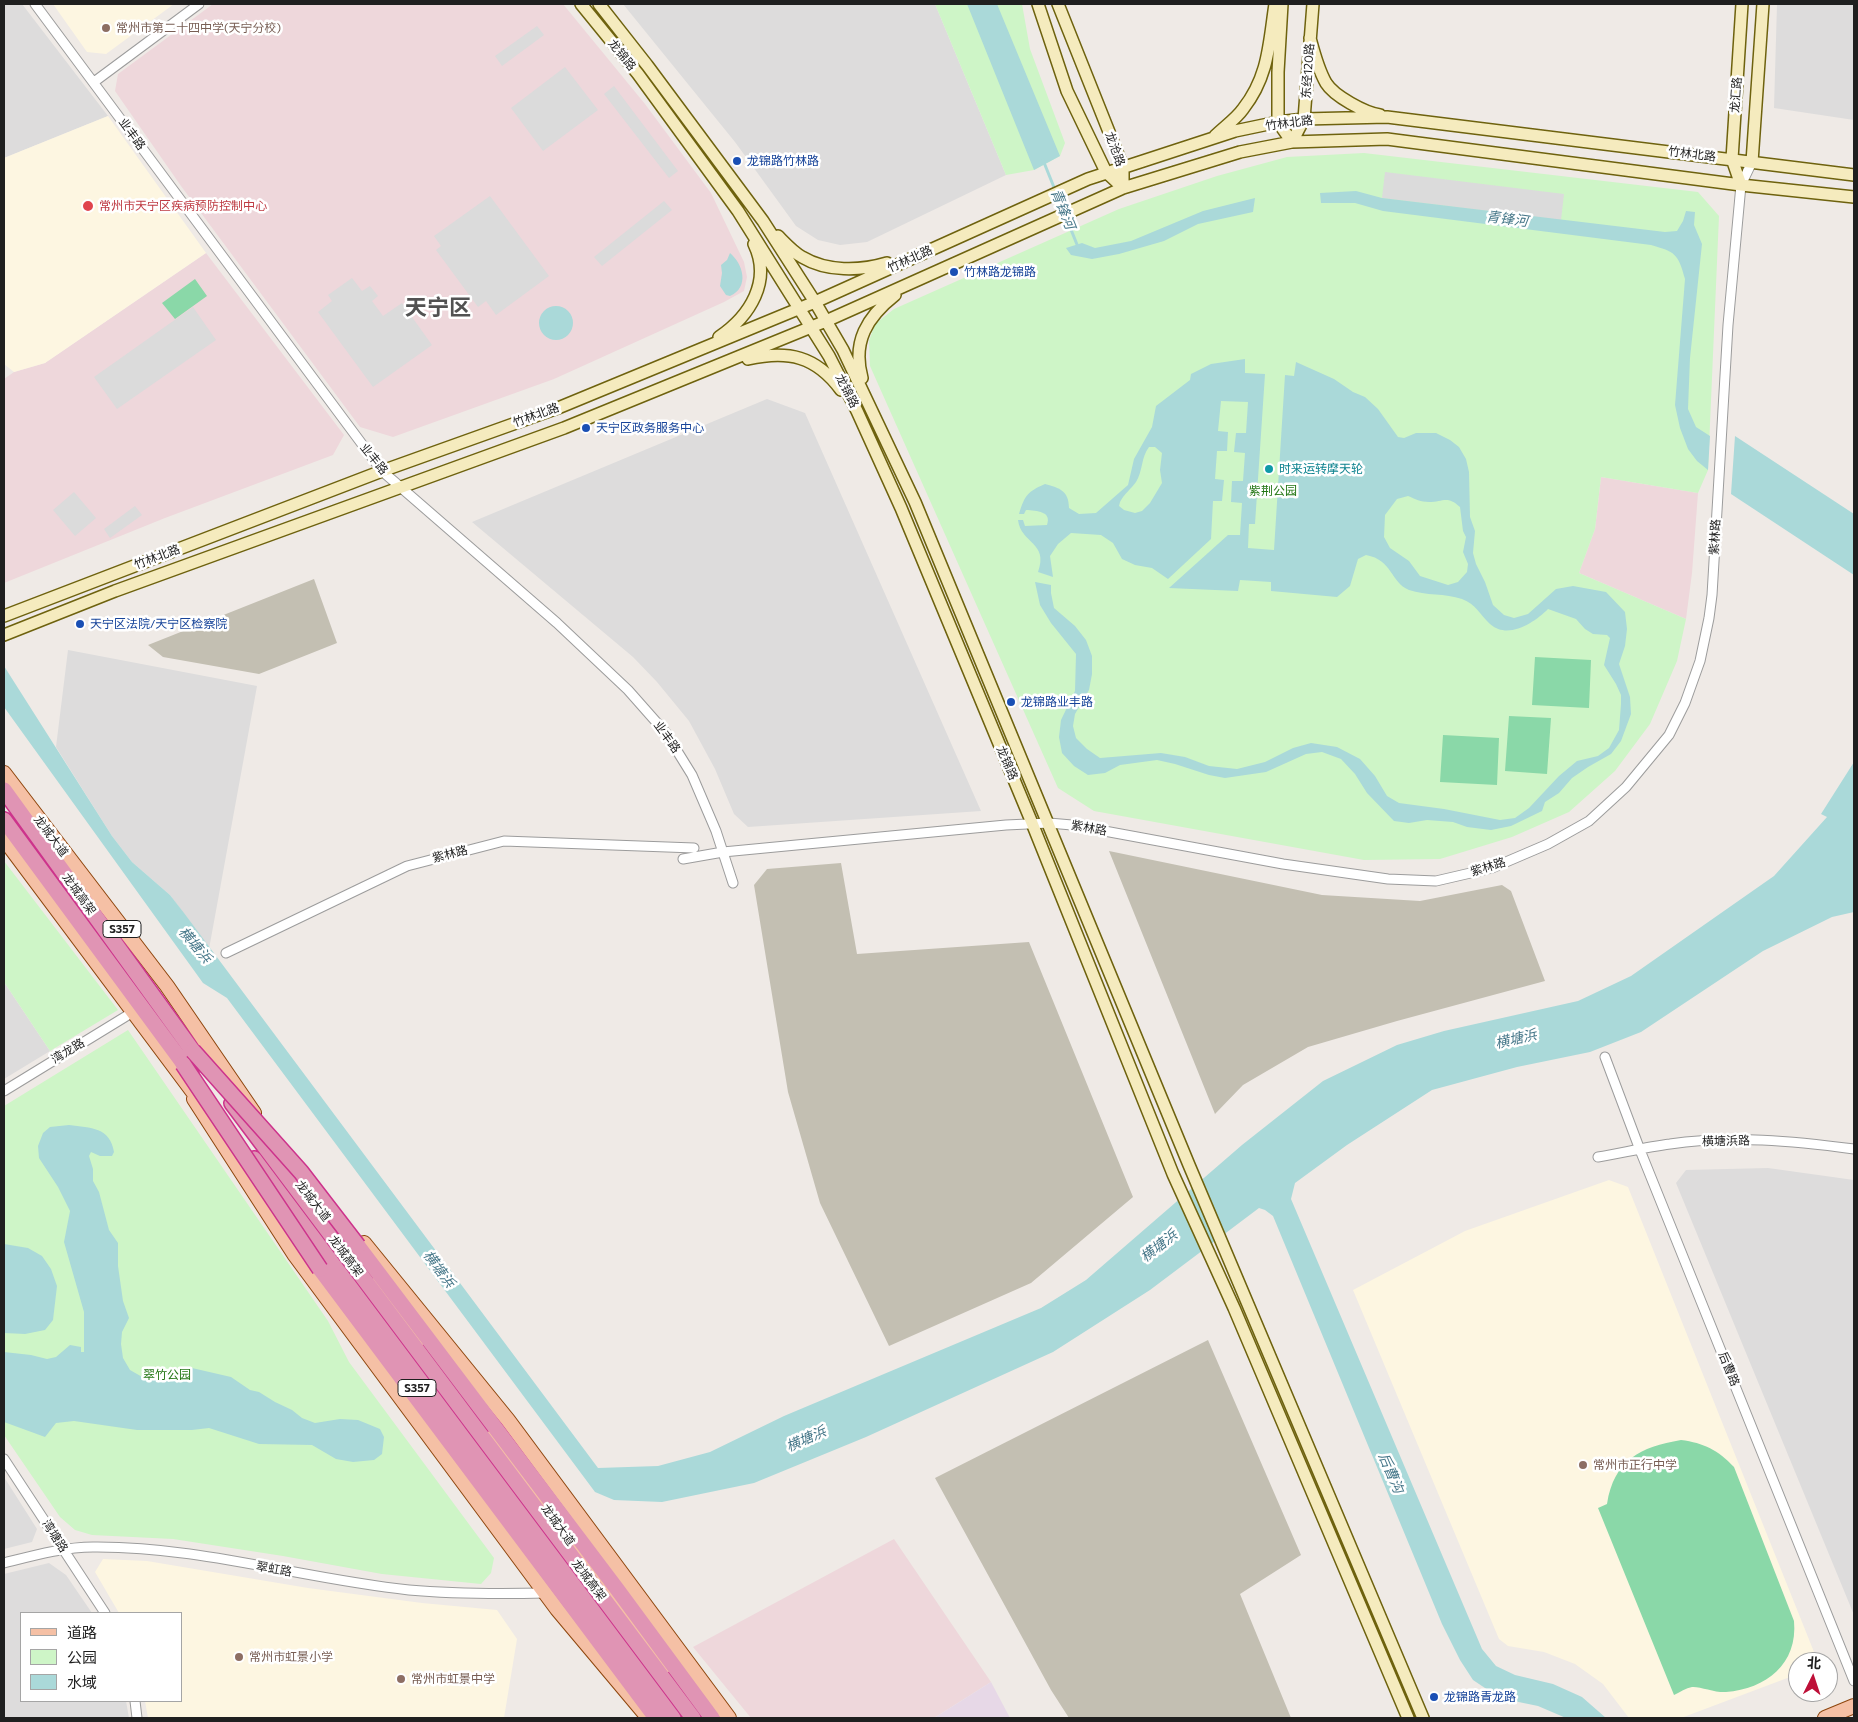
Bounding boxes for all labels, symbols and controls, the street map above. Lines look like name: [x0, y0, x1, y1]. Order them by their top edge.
place label: 常州市第二十四中学(天宁分校): [116, 21, 281, 35]
marker: 常州市第二十四中学(天宁分校): [100, 22, 112, 34]
street label: 龙锦路: [605, 36, 639, 74]
street label: 东经120路: [1299, 43, 1317, 99]
street label: 龙汇路: [1728, 77, 1744, 113]
street label: 竹林北路: [1264, 113, 1314, 133]
street label: 业丰路: [116, 115, 148, 153]
street label: 龙沧路: [1102, 130, 1128, 168]
street label: 竹林北路: [1667, 144, 1717, 164]
place label: 龙锦路竹林路: [747, 154, 819, 168]
marker: 龙锦路竹林路: [731, 155, 743, 167]
water label: 青锋河: [1047, 186, 1079, 232]
marker: 常州市天宁区疾病预防控制中心: [81, 199, 95, 213]
place label: 常州市天宁区疾病预防控制中心: [99, 199, 267, 213]
water label: 青锋河: [1485, 208, 1529, 230]
street label: 竹林北路: [885, 243, 935, 275]
place label: 竹林路龙锦路: [964, 265, 1036, 279]
marker: 竹林路龙锦路: [948, 266, 960, 278]
district label: 天宁区: [405, 295, 471, 321]
street label: 龙锦路: [832, 372, 862, 410]
street label: 竹林北路: [511, 400, 561, 430]
place label: 天宁区政务服务中心: [596, 421, 704, 435]
marker: 天宁区政务服务中心: [580, 422, 592, 434]
street label: 业丰路: [357, 440, 391, 478]
place label: 时来运转摩天轮: [1279, 462, 1363, 476]
marker: 时来运转摩天轮: [1263, 463, 1275, 475]
park label: 紫荆公园: [1249, 484, 1297, 498]
street label: 紫林路: [1707, 519, 1723, 555]
street label: 竹林北路: [132, 542, 182, 572]
place label: 天宁区法院/天宁区检察院: [90, 617, 227, 631]
marker: 天宁区法院/天宁区检察院: [74, 618, 86, 630]
place label: 龙锦路业丰路: [1021, 695, 1093, 709]
marker: 龙锦路业丰路: [1005, 696, 1017, 708]
street label: 业丰路: [651, 718, 683, 756]
street label: 龙锦路: [993, 744, 1021, 782]
street label: 龙城大道: [31, 812, 71, 860]
street label: 紫林路: [1070, 818, 1108, 838]
street label: 紫林路: [431, 843, 469, 865]
street label: 紫林路: [1469, 855, 1507, 879]
street label: 龙城高架: [59, 870, 99, 918]
road number: S357: [103, 921, 141, 938]
water label: 横塘浜: [175, 924, 215, 966]
water label: 横塘浜: [1494, 1026, 1538, 1052]
street label: 湾龙路: [49, 1036, 87, 1066]
street label: 横塘浜路: [1702, 1133, 1750, 1149]
street label: 龙城大道: [293, 1178, 333, 1224]
water label: 横塘浜: [1137, 1226, 1181, 1266]
street label: 龙城高架: [326, 1232, 366, 1280]
water label: 横塘浜: [420, 1247, 458, 1291]
street label: 后曹路: [1716, 1350, 1742, 1388]
park label: 翠竹公园: [143, 1368, 191, 1382]
road number: S357: [398, 1380, 436, 1396]
water label: 横塘浜: [783, 1423, 829, 1455]
water label: 后曹沟: [1375, 1450, 1407, 1496]
place label: 常州市正行中学: [1593, 1458, 1677, 1472]
marker: 常州市正行中学: [1577, 1459, 1589, 1471]
street label: 龙城大道: [538, 1501, 578, 1549]
street label: 湾塘路: [39, 1517, 71, 1555]
street label: 龙城高架: [569, 1556, 609, 1604]
street label: 翠虹路: [255, 1559, 293, 1579]
legend: [20, 1612, 182, 1702]
text: 道路: [67, 1623, 97, 1641]
text: 公园: [67, 1648, 97, 1666]
place label: 常州市虹景小学: [249, 1650, 333, 1664]
marker: 常州市虹景小学: [233, 1651, 245, 1663]
north arrow: [1788, 1652, 1838, 1702]
text: 北: [1806, 1654, 1822, 1672]
place label: 常州市虹景中学: [411, 1672, 495, 1686]
text: 水域: [67, 1673, 97, 1691]
marker: 常州市虹景中学: [395, 1673, 407, 1685]
place label: 龙锦路青龙路: [1444, 1690, 1516, 1704]
marker: 龙锦路青龙路: [1428, 1691, 1440, 1703]

